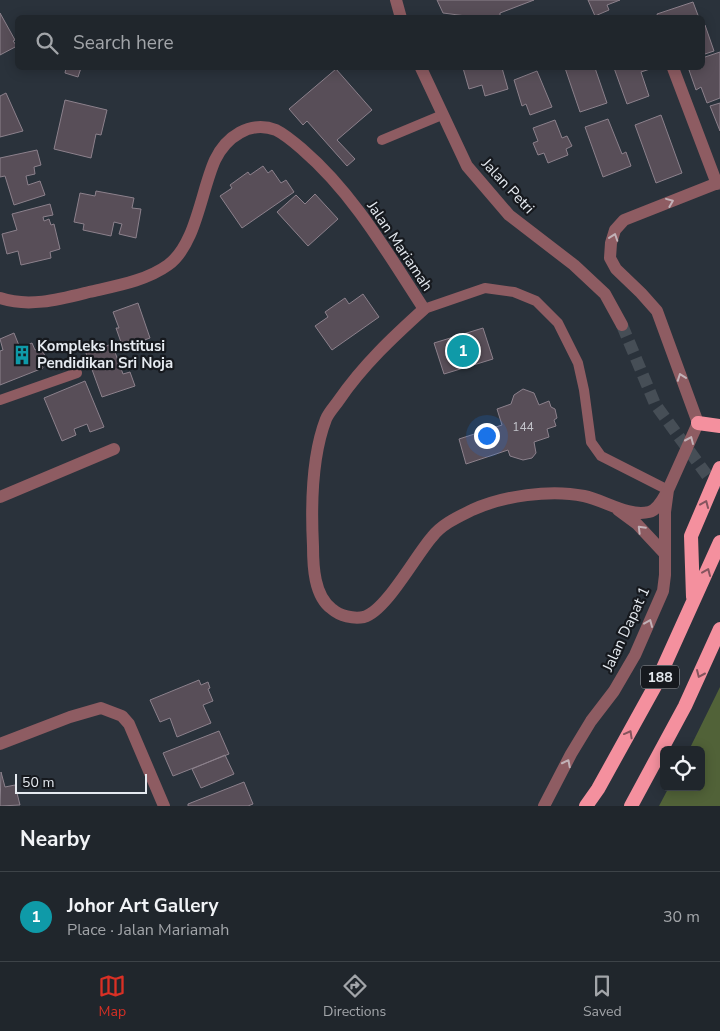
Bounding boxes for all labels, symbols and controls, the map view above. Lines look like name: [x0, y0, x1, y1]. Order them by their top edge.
search box: [15, 15, 705, 70]
icon: search: [33, 29, 61, 57]
text: Search here: [73, 30, 174, 56]
street label: Jalan Petri: [477, 153, 539, 218]
street label: Jalan Mariamah: [362, 196, 437, 295]
one-way arrow: [665, 198, 673, 208]
one-way arrow: [608, 233, 618, 242]
pin: 1: [447, 332, 479, 370]
place label: Kompleks Institusi Pendidikan Sri Noja: [37, 336, 173, 373]
building icon: Kompleks Institusi Pendidikan Sri Noja: [11, 344, 33, 366]
one-way arrow: [677, 373, 687, 382]
house number: 144: [512, 419, 534, 435]
your location: [474, 423, 500, 449]
one-way arrow: [683, 436, 694, 445]
one-way arrow: [698, 500, 709, 509]
one-way arrow: [638, 526, 647, 535]
one-way arrow: [701, 568, 711, 577]
street label: Jalan Dapat 1: [597, 583, 654, 676]
one-way arrow: [643, 619, 653, 628]
road number: 188: [641, 666, 679, 689]
one-way arrow: [695, 669, 706, 678]
one-way arrow: [622, 730, 632, 739]
map controls: [660, 746, 705, 791]
button: locate: [660, 746, 705, 791]
one-way arrow: [561, 759, 571, 768]
scale bar: [15, 771, 148, 794]
text: 50 m: [22, 773, 54, 792]
text: Nearby: [20, 825, 90, 853]
text: Johor Art Gallery: [67, 893, 219, 919]
text: 1: [31, 906, 41, 928]
text: 30 m: [663, 906, 700, 928]
text: Place · Jalan Mariamah: [67, 919, 229, 941]
tab: Map: [98, 972, 126, 1021]
tab: Directions: [323, 972, 386, 1021]
tab: Saved: [583, 972, 622, 1021]

